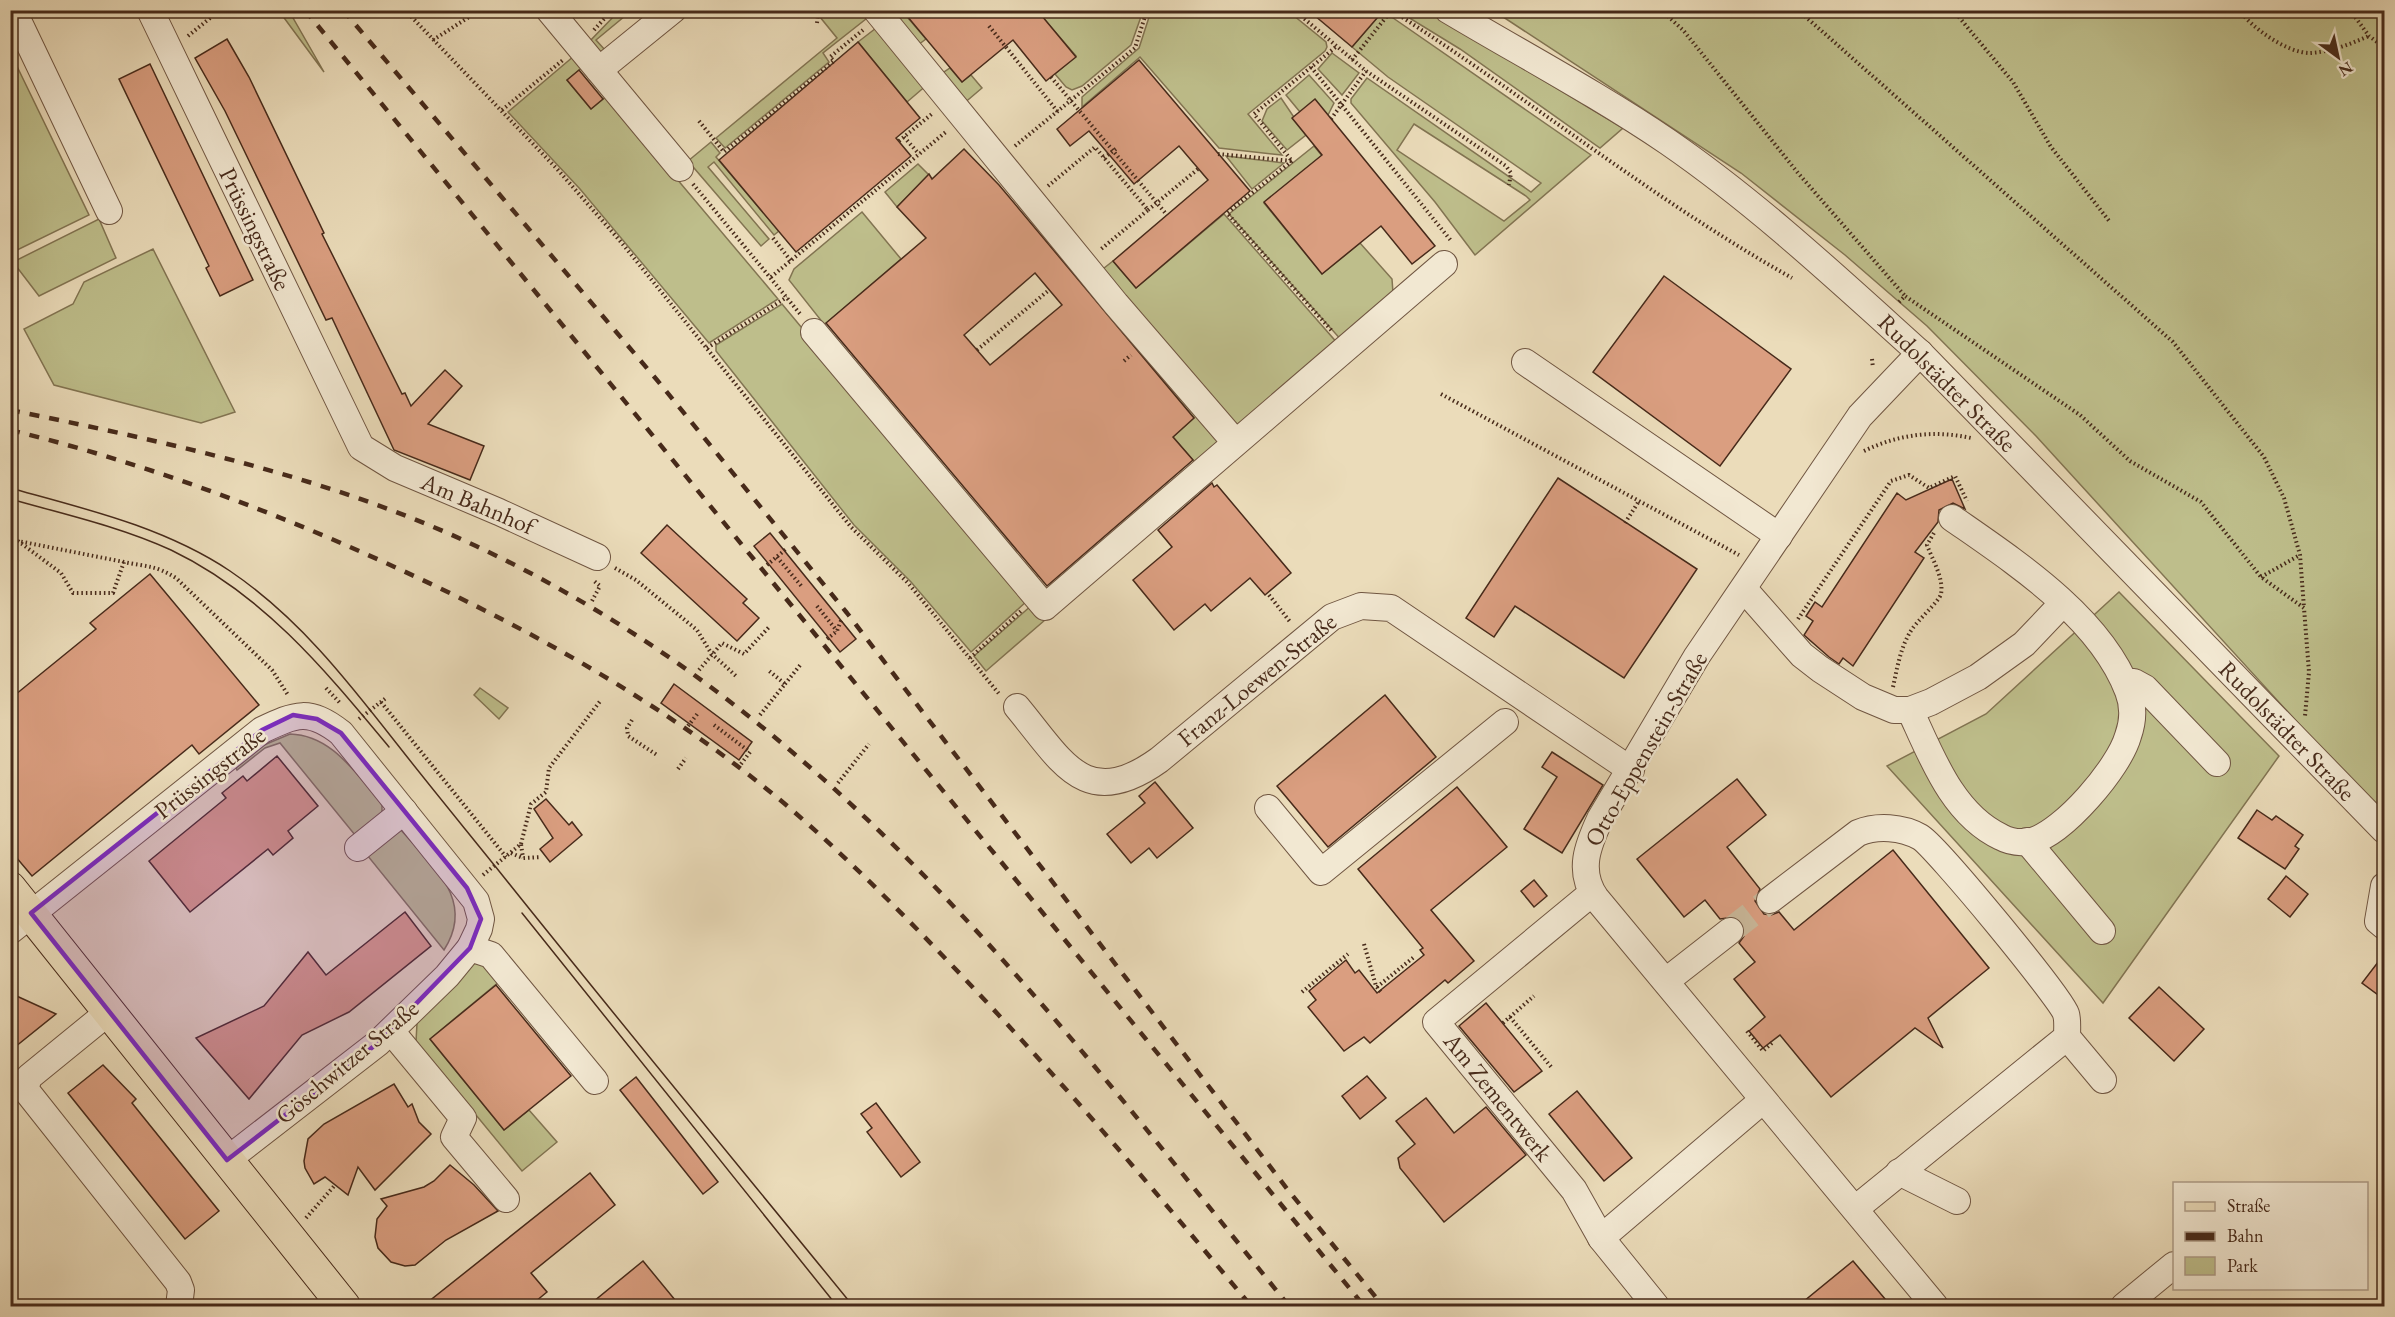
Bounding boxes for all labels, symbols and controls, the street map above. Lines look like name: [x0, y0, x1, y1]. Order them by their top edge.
north arrow: [2308, 27, 2368, 87]
text: N: [2335, 57, 2357, 82]
street label: Prüssingstraße: [212, 162, 298, 295]
street label: Rudolstädter Straße: [1871, 307, 2023, 459]
street label: Am Bahnhof: [416, 465, 543, 543]
street label: Franz-Loewen-Straße: [1171, 606, 1342, 753]
street label: Otto-Eppenstein-Straße: [1577, 646, 1714, 852]
street label: Rudolstädter Straße: [2212, 654, 2362, 807]
street label: Prüssingstraße: [148, 720, 272, 826]
street label: Göschwitzer Straße: [269, 993, 425, 1131]
street label: Am Zementwerk: [1436, 1025, 1560, 1168]
legend: [2173, 1182, 2368, 1290]
text: Straße: [2227, 1194, 2270, 1217]
text: Bahn: [2227, 1224, 2264, 1247]
text: Park: [2227, 1254, 2258, 1277]

